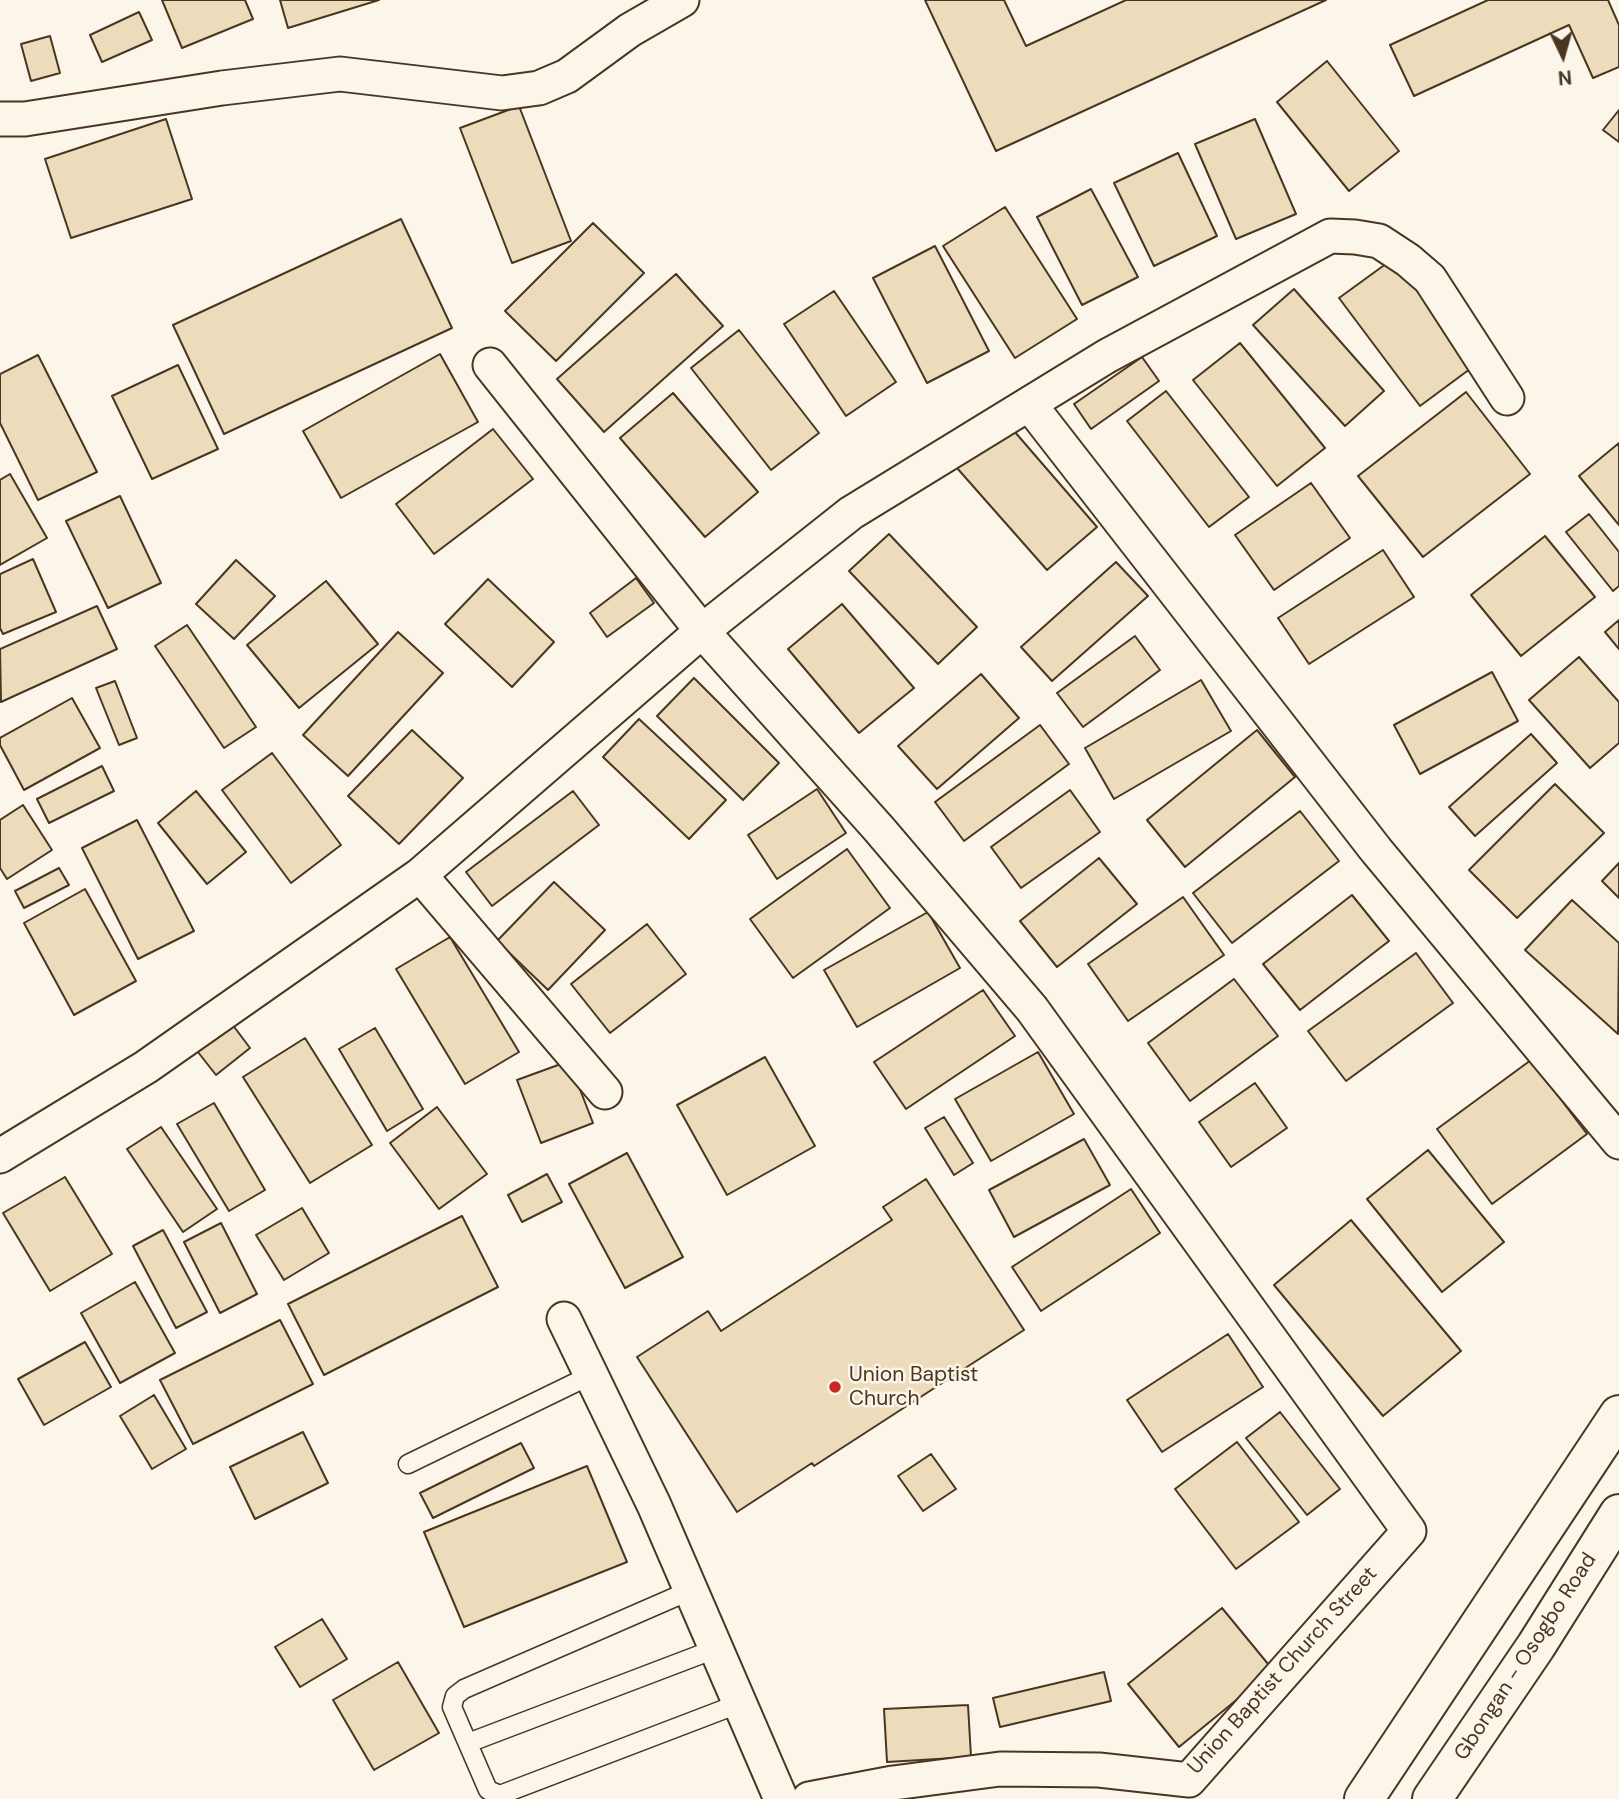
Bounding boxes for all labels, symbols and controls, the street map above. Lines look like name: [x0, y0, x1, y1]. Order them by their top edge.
north arrow: [1528, 21, 1598, 91]
text: N: [1557, 64, 1573, 90]
place label: Union Baptist Church: [849, 1362, 978, 1412]
marker: Union Baptist Church: [827, 1379, 843, 1395]
street label: Gbongan - Osogbo Road: [1450, 1549, 1602, 1765]
street label: Union Baptist Church Street: [1183, 1562, 1383, 1780]

